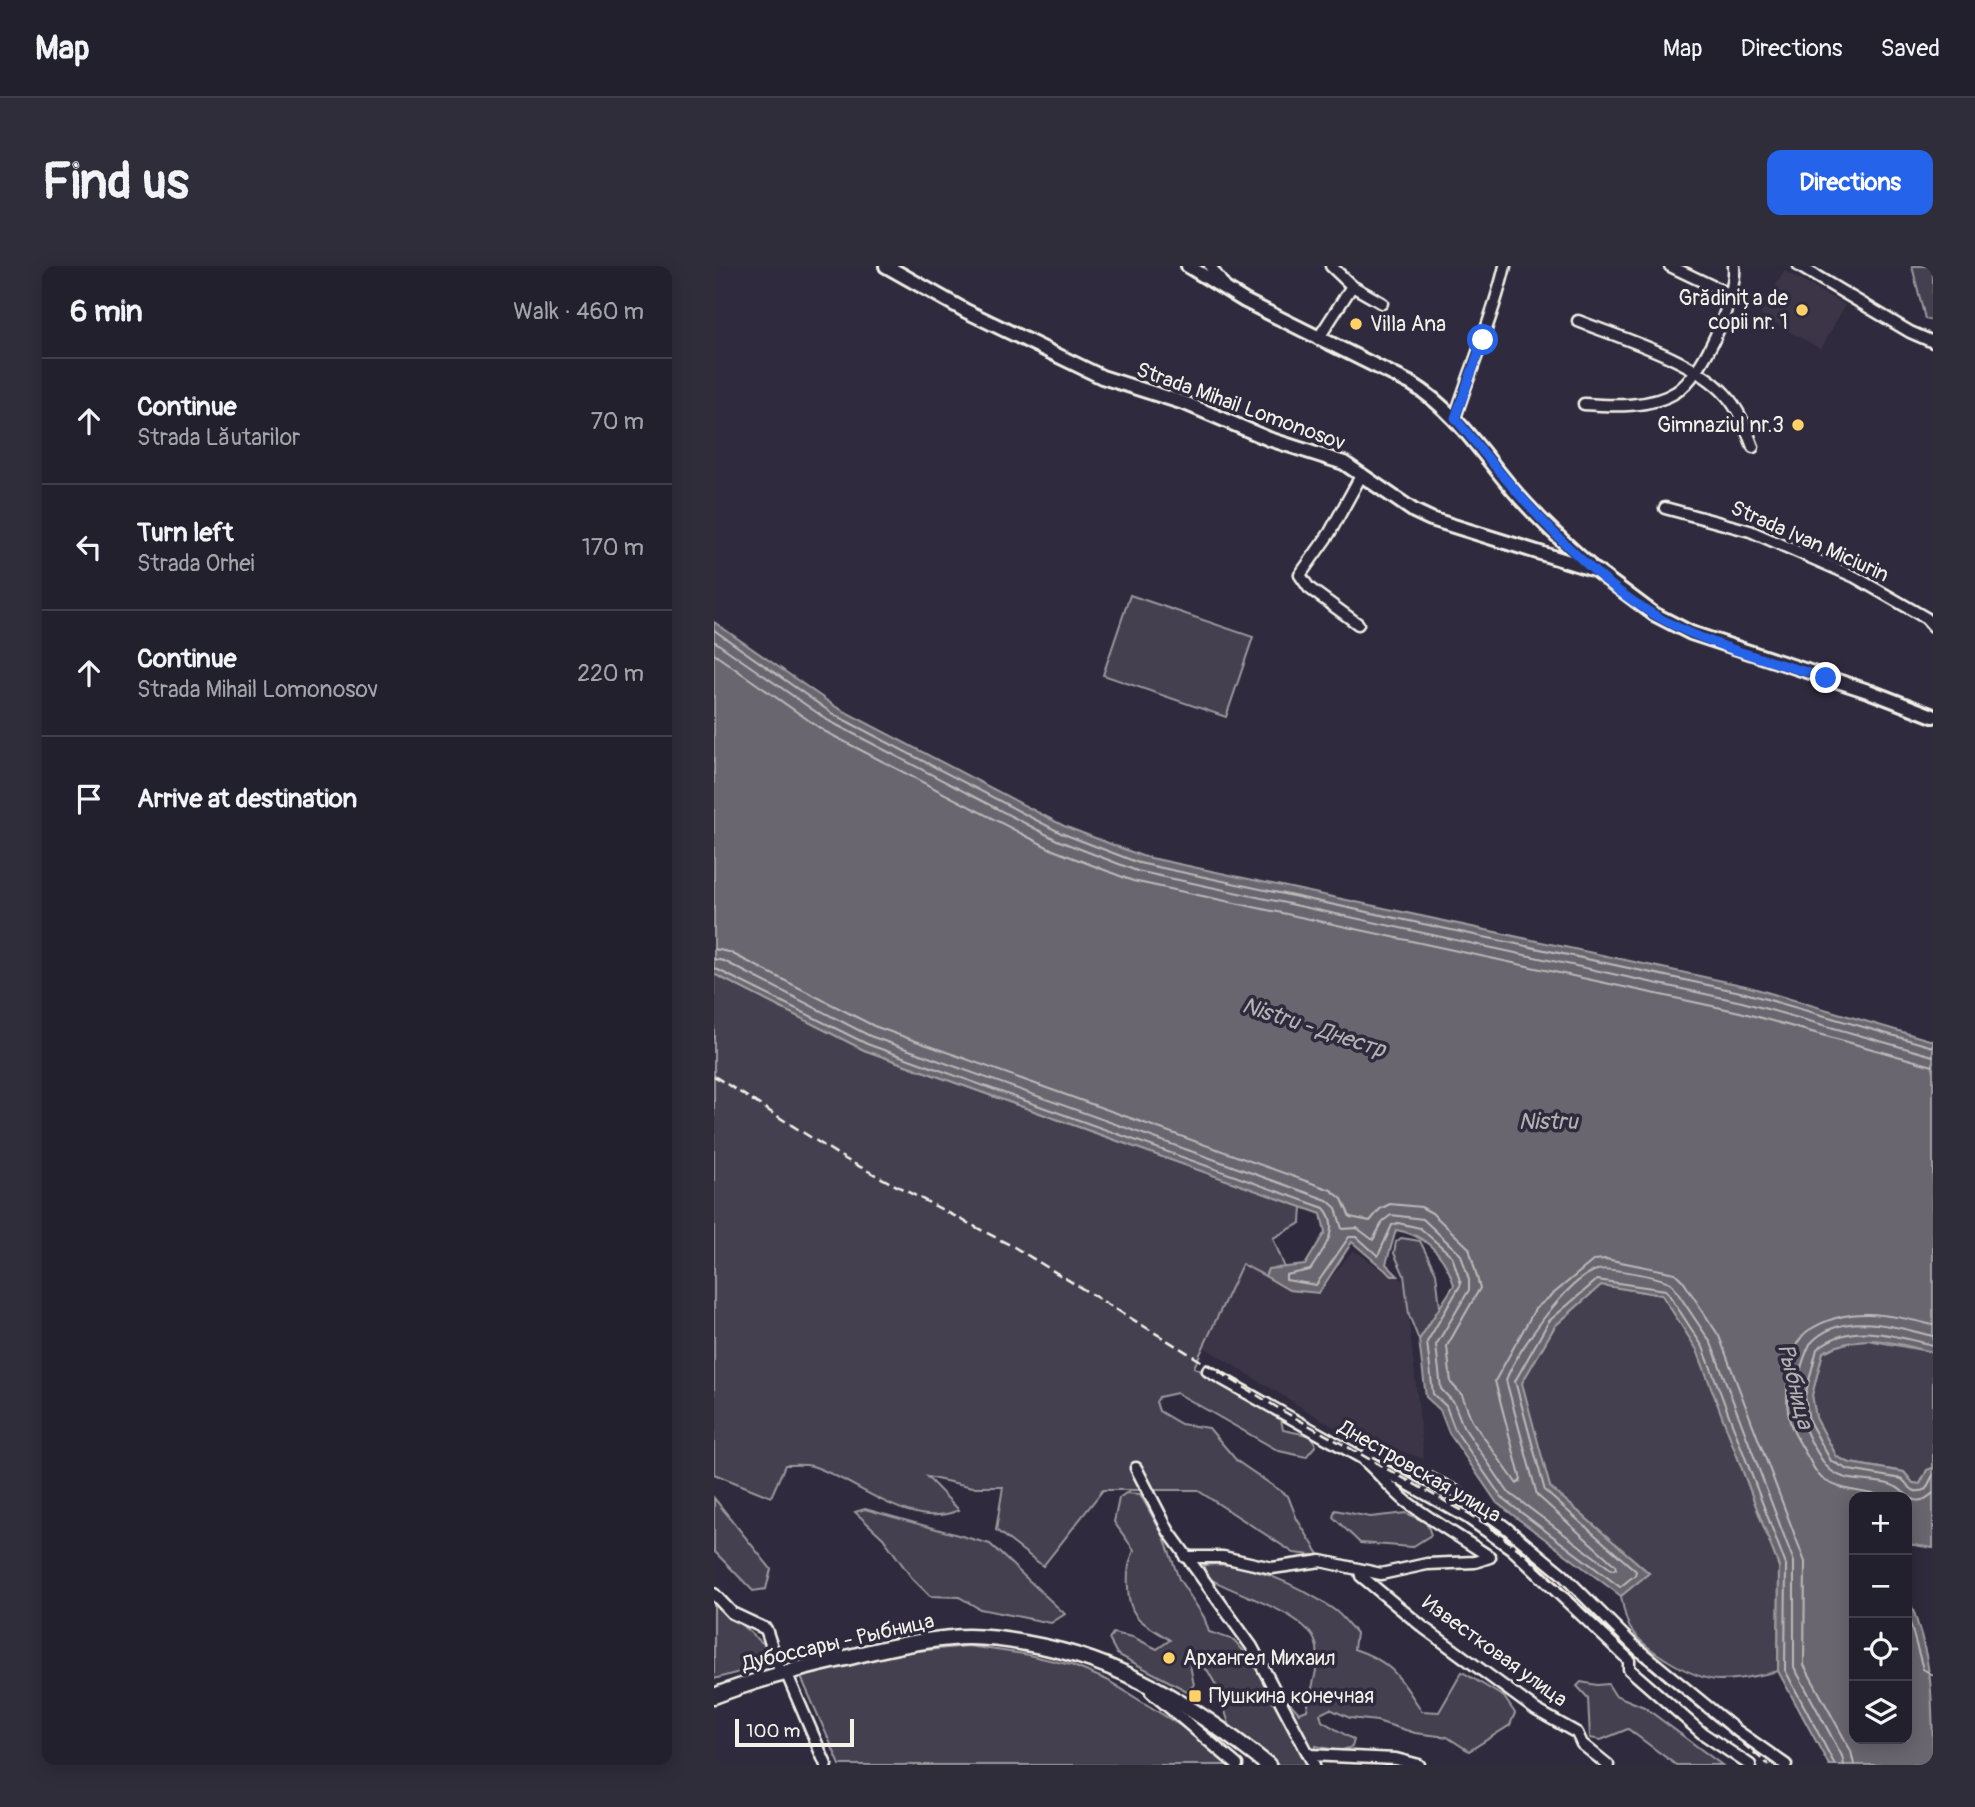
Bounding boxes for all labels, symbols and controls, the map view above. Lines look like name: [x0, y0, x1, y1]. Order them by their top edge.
text: Map: [35, 28, 90, 69]
text: Map: [1663, 34, 1703, 63]
text: Directions: [1741, 34, 1842, 63]
text: Saved: [1880, 34, 1940, 63]
button: Directions: [1767, 150, 1933, 215]
text: Find us: [42, 152, 189, 213]
place label: Grădinița de copii nr. 1: [1679, 285, 1789, 336]
text: 6 min: [70, 293, 143, 330]
text: Walk · 460 m: [513, 297, 644, 326]
marker: Grădinița de copii nr. 1: [1794, 302, 1810, 318]
place label: Villa Ana: [1370, 311, 1446, 338]
marker: Villa Ana: [1348, 316, 1364, 332]
route start: [1467, 324, 1498, 355]
street label: Strada Mihail Lomonosov: [1133, 356, 1349, 457]
text: Continue: [137, 391, 237, 423]
icon: ahead: [70, 402, 108, 440]
text: 70 m: [591, 407, 644, 436]
place label: Gimnaziul nr.3: [1657, 412, 1784, 439]
marker: Gimnaziul nr.3: [1790, 417, 1806, 433]
text: Strada Lăutarilor: [137, 423, 300, 452]
street label: Strada Ivan Miciurin: [1727, 494, 1893, 588]
text: Turn left: [137, 517, 233, 549]
icon: left: [70, 528, 108, 566]
text: 170 m: [582, 533, 644, 562]
text: Strada Orhei: [137, 549, 255, 578]
text: Continue: [137, 643, 237, 675]
icon: ahead: [70, 654, 108, 692]
text: 220 m: [577, 659, 644, 688]
route end: [1810, 662, 1841, 693]
text: Strada Mihail Lomonosov: [137, 675, 378, 704]
icon: arrive: [70, 780, 108, 818]
text: Arrive at destination: [137, 783, 357, 815]
water label: Nistru - Днестр: [1239, 991, 1390, 1065]
water label: Nistru: [1519, 1107, 1579, 1136]
water label: Рыбница: [1771, 1341, 1820, 1433]
street label: Днестровская улица: [1333, 1413, 1506, 1529]
map controls: [1849, 1492, 1912, 1744]
button: +: [1849, 1492, 1912, 1555]
button: −: [1849, 1555, 1912, 1618]
street label: Известковая улица: [1417, 1590, 1573, 1713]
street label: Дубоссары - Рыбница: [738, 1607, 937, 1678]
button: locate: [1849, 1618, 1912, 1681]
place label: Архангел Михаил: [1183, 1645, 1336, 1672]
marker: Архангел Михаил: [1161, 1650, 1177, 1666]
button: layers: [1849, 1681, 1912, 1744]
place label: Пушкина конечная: [1209, 1683, 1374, 1710]
marker: Пушкина конечная: [1187, 1688, 1203, 1704]
scale bar: [735, 1716, 854, 1748]
text: 100 m: [746, 1719, 800, 1743]

